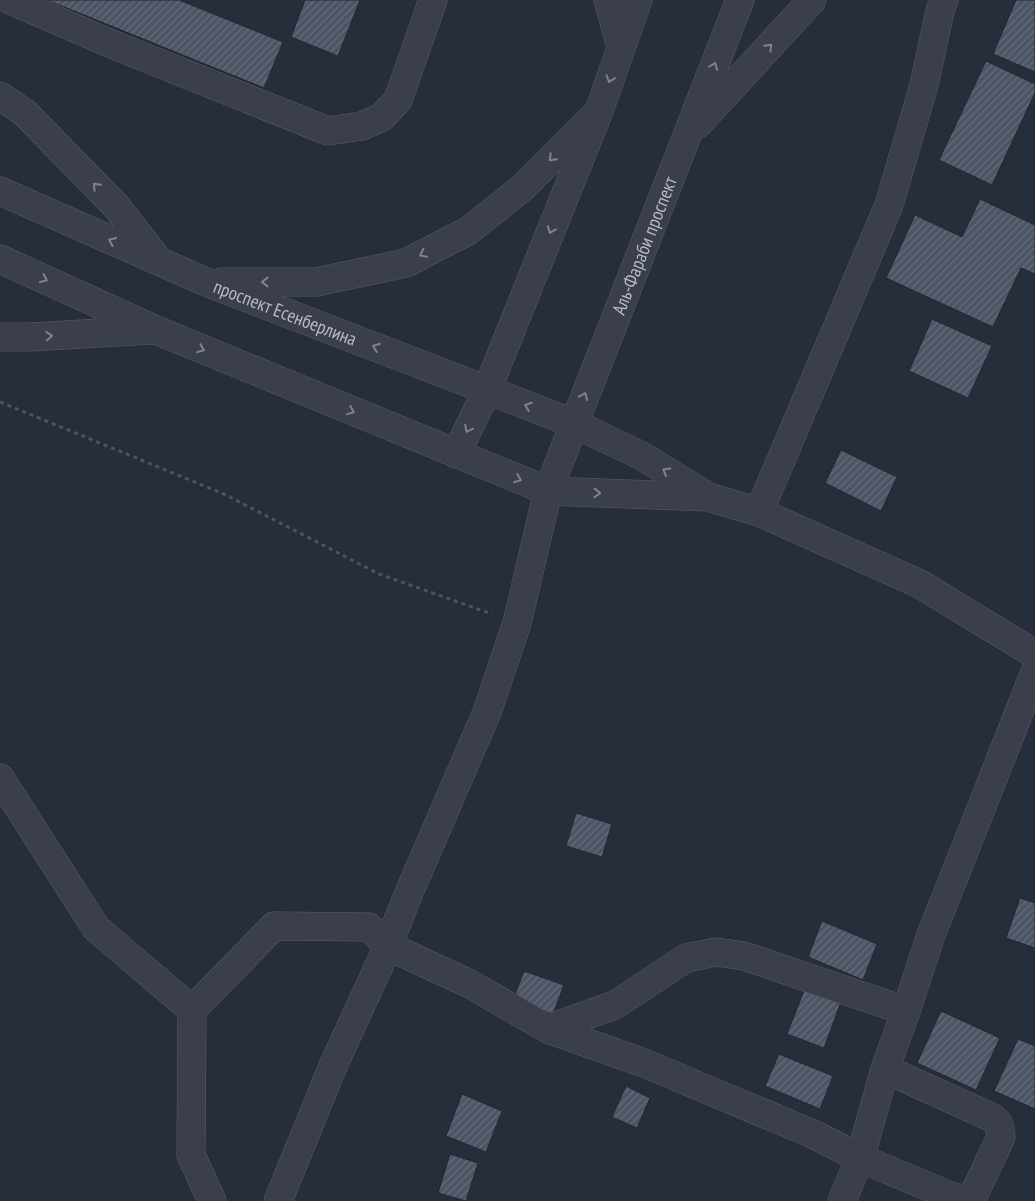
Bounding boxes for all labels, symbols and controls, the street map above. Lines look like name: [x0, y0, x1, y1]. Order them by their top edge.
one-way arrow: [763, 44, 772, 53]
one-way arrow: [708, 62, 719, 71]
one-way arrow: [605, 74, 615, 82]
one-way arrow: [549, 152, 558, 161]
street label: Аль-Фараби проспект: [606, 172, 682, 318]
one-way arrow: [93, 182, 102, 191]
one-way arrow: [547, 225, 557, 234]
one-way arrow: [108, 237, 117, 247]
one-way arrow: [419, 248, 428, 258]
one-way arrow: [39, 272, 48, 283]
street label: проспект Есенберлина: [210, 274, 360, 351]
one-way arrow: [260, 277, 268, 287]
one-way arrow: [45, 330, 53, 341]
one-way arrow: [196, 342, 205, 353]
one-way arrow: [373, 343, 381, 353]
one-way arrow: [578, 392, 588, 401]
one-way arrow: [524, 401, 533, 412]
one-way arrow: [346, 404, 355, 415]
one-way arrow: [464, 423, 474, 432]
one-way arrow: [663, 468, 672, 478]
one-way arrow: [513, 473, 522, 483]
one-way arrow: [593, 487, 601, 498]

